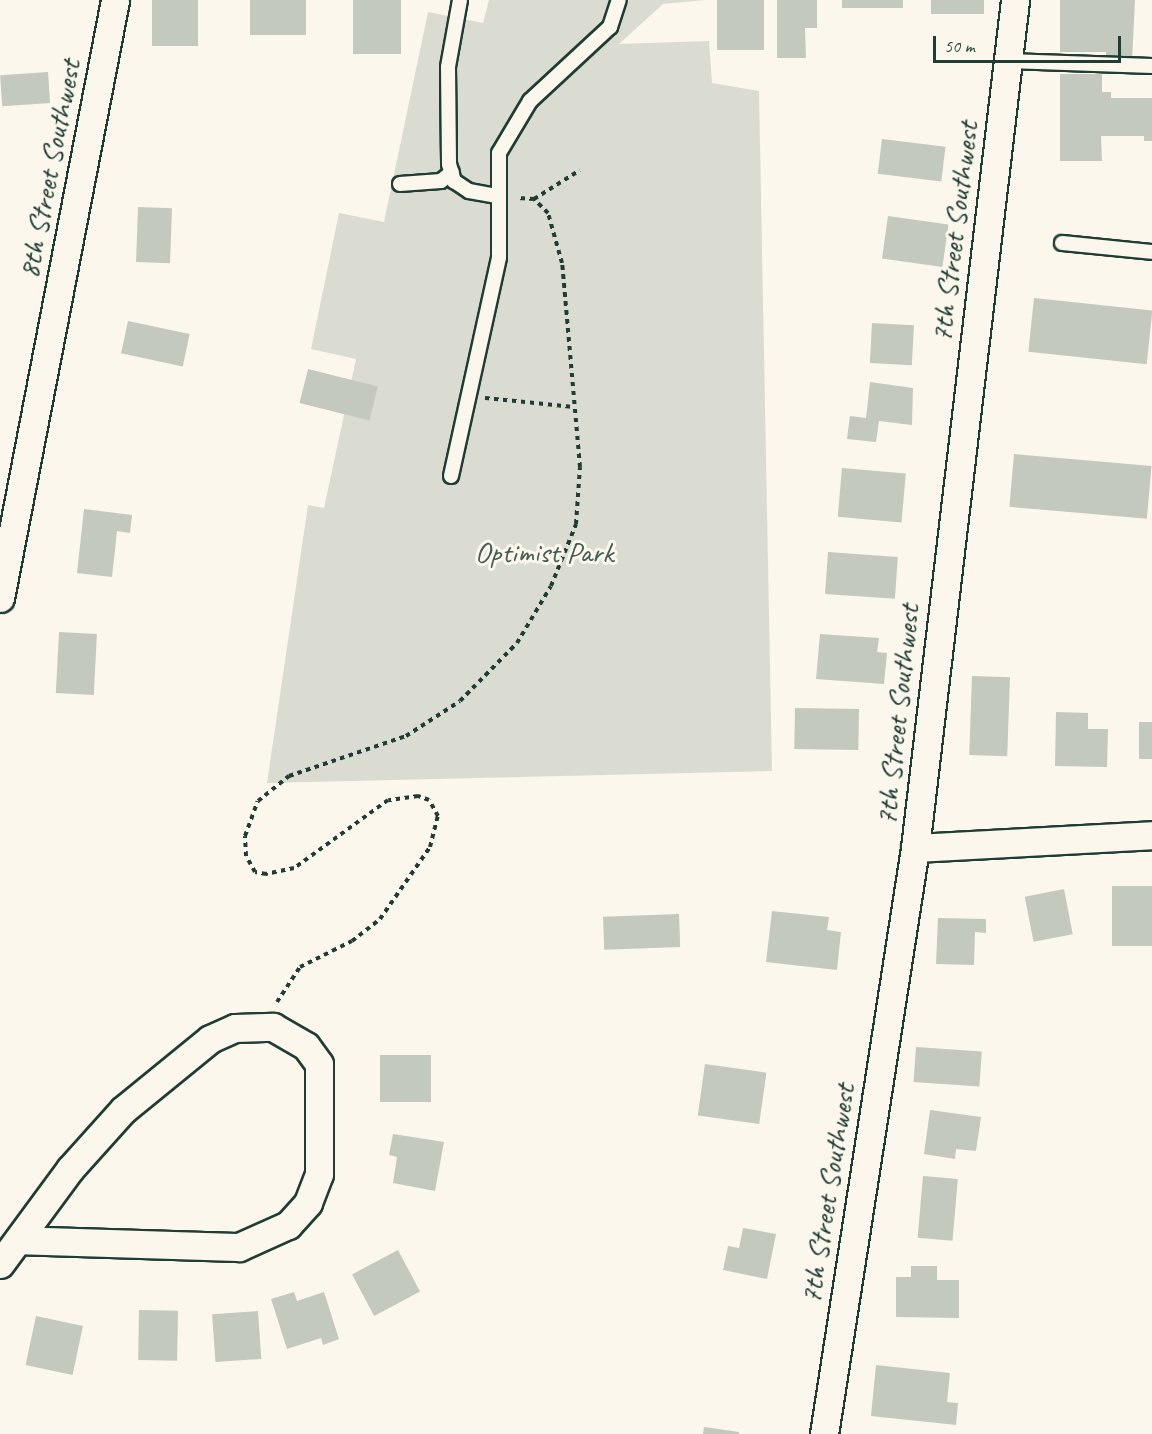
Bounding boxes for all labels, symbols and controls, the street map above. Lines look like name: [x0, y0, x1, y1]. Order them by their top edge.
scale bar: [936, 24, 1124, 62]
text: 50 m: [944, 35, 975, 57]
street label: 8th Street Southwest: [10, 57, 88, 281]
street label: 7th Street Southwest: [923, 120, 985, 344]
park label: Optimist Park: [474, 534, 614, 570]
street label: 7th Street Southwest: [868, 603, 926, 827]
street label: 7th Street Southwest: [792, 1082, 862, 1306]

